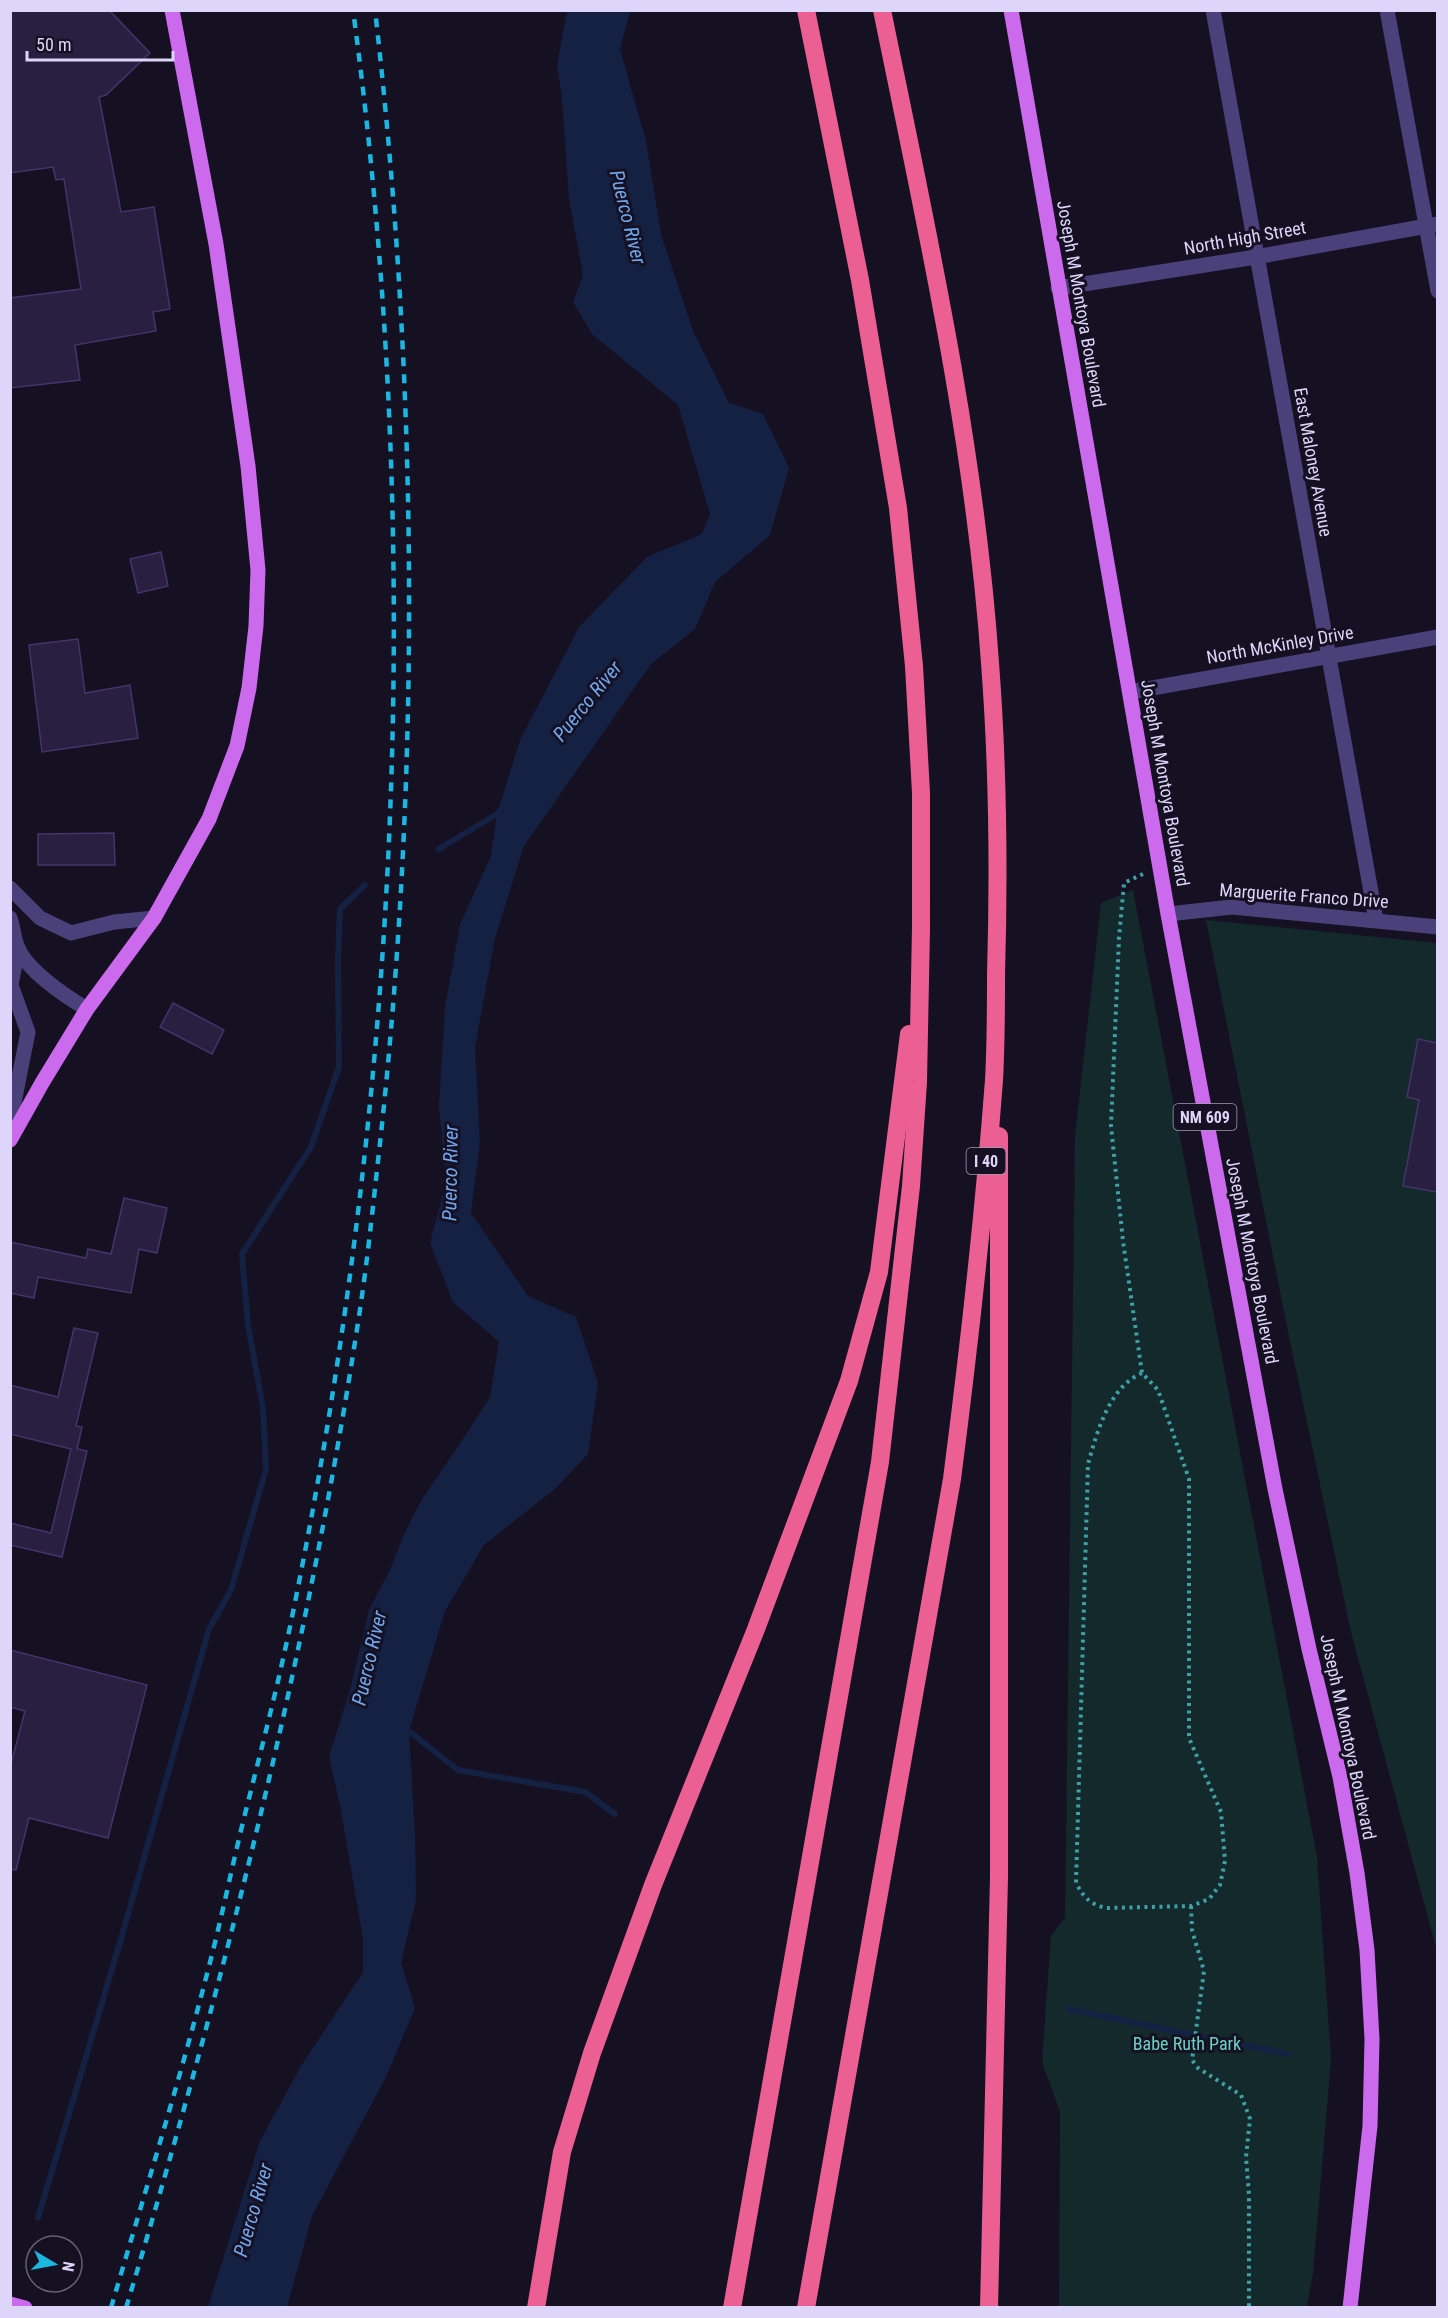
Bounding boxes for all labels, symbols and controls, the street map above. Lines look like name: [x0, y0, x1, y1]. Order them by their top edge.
scale bar: [27, 24, 172, 62]
text: 50 m: [36, 34, 71, 55]
water label: Puerco River: [605, 167, 652, 268]
street label: Joseph M Montoya Boulevard: [1053, 199, 1110, 409]
street label: North High Street: [1182, 216, 1308, 259]
street label: East Maloney Avenue: [1290, 386, 1337, 538]
street label: North McKinley Drive: [1205, 621, 1355, 668]
water label: Puerco River: [547, 655, 627, 746]
street label: Joseph M Montoya Boulevard: [1137, 678, 1194, 888]
street label: Marguerite Franco Drive: [1219, 879, 1389, 912]
road number: NM 609: [1174, 1104, 1236, 1130]
water label: Puerco River: [437, 1124, 463, 1221]
road number: I 40: [966, 1148, 1006, 1174]
street label: Joseph M Montoya Boulevard: [1222, 1156, 1283, 1366]
water label: Puerco River: [346, 1607, 392, 1708]
street label: Joseph M Montoya Boulevard: [1316, 1632, 1381, 1842]
park label: Babe Ruth Park: [1133, 2033, 1241, 2054]
water label: Puerco River: [228, 2159, 278, 2260]
north arrow: [24, 2234, 84, 2294]
text: N: [58, 2260, 78, 2273]

